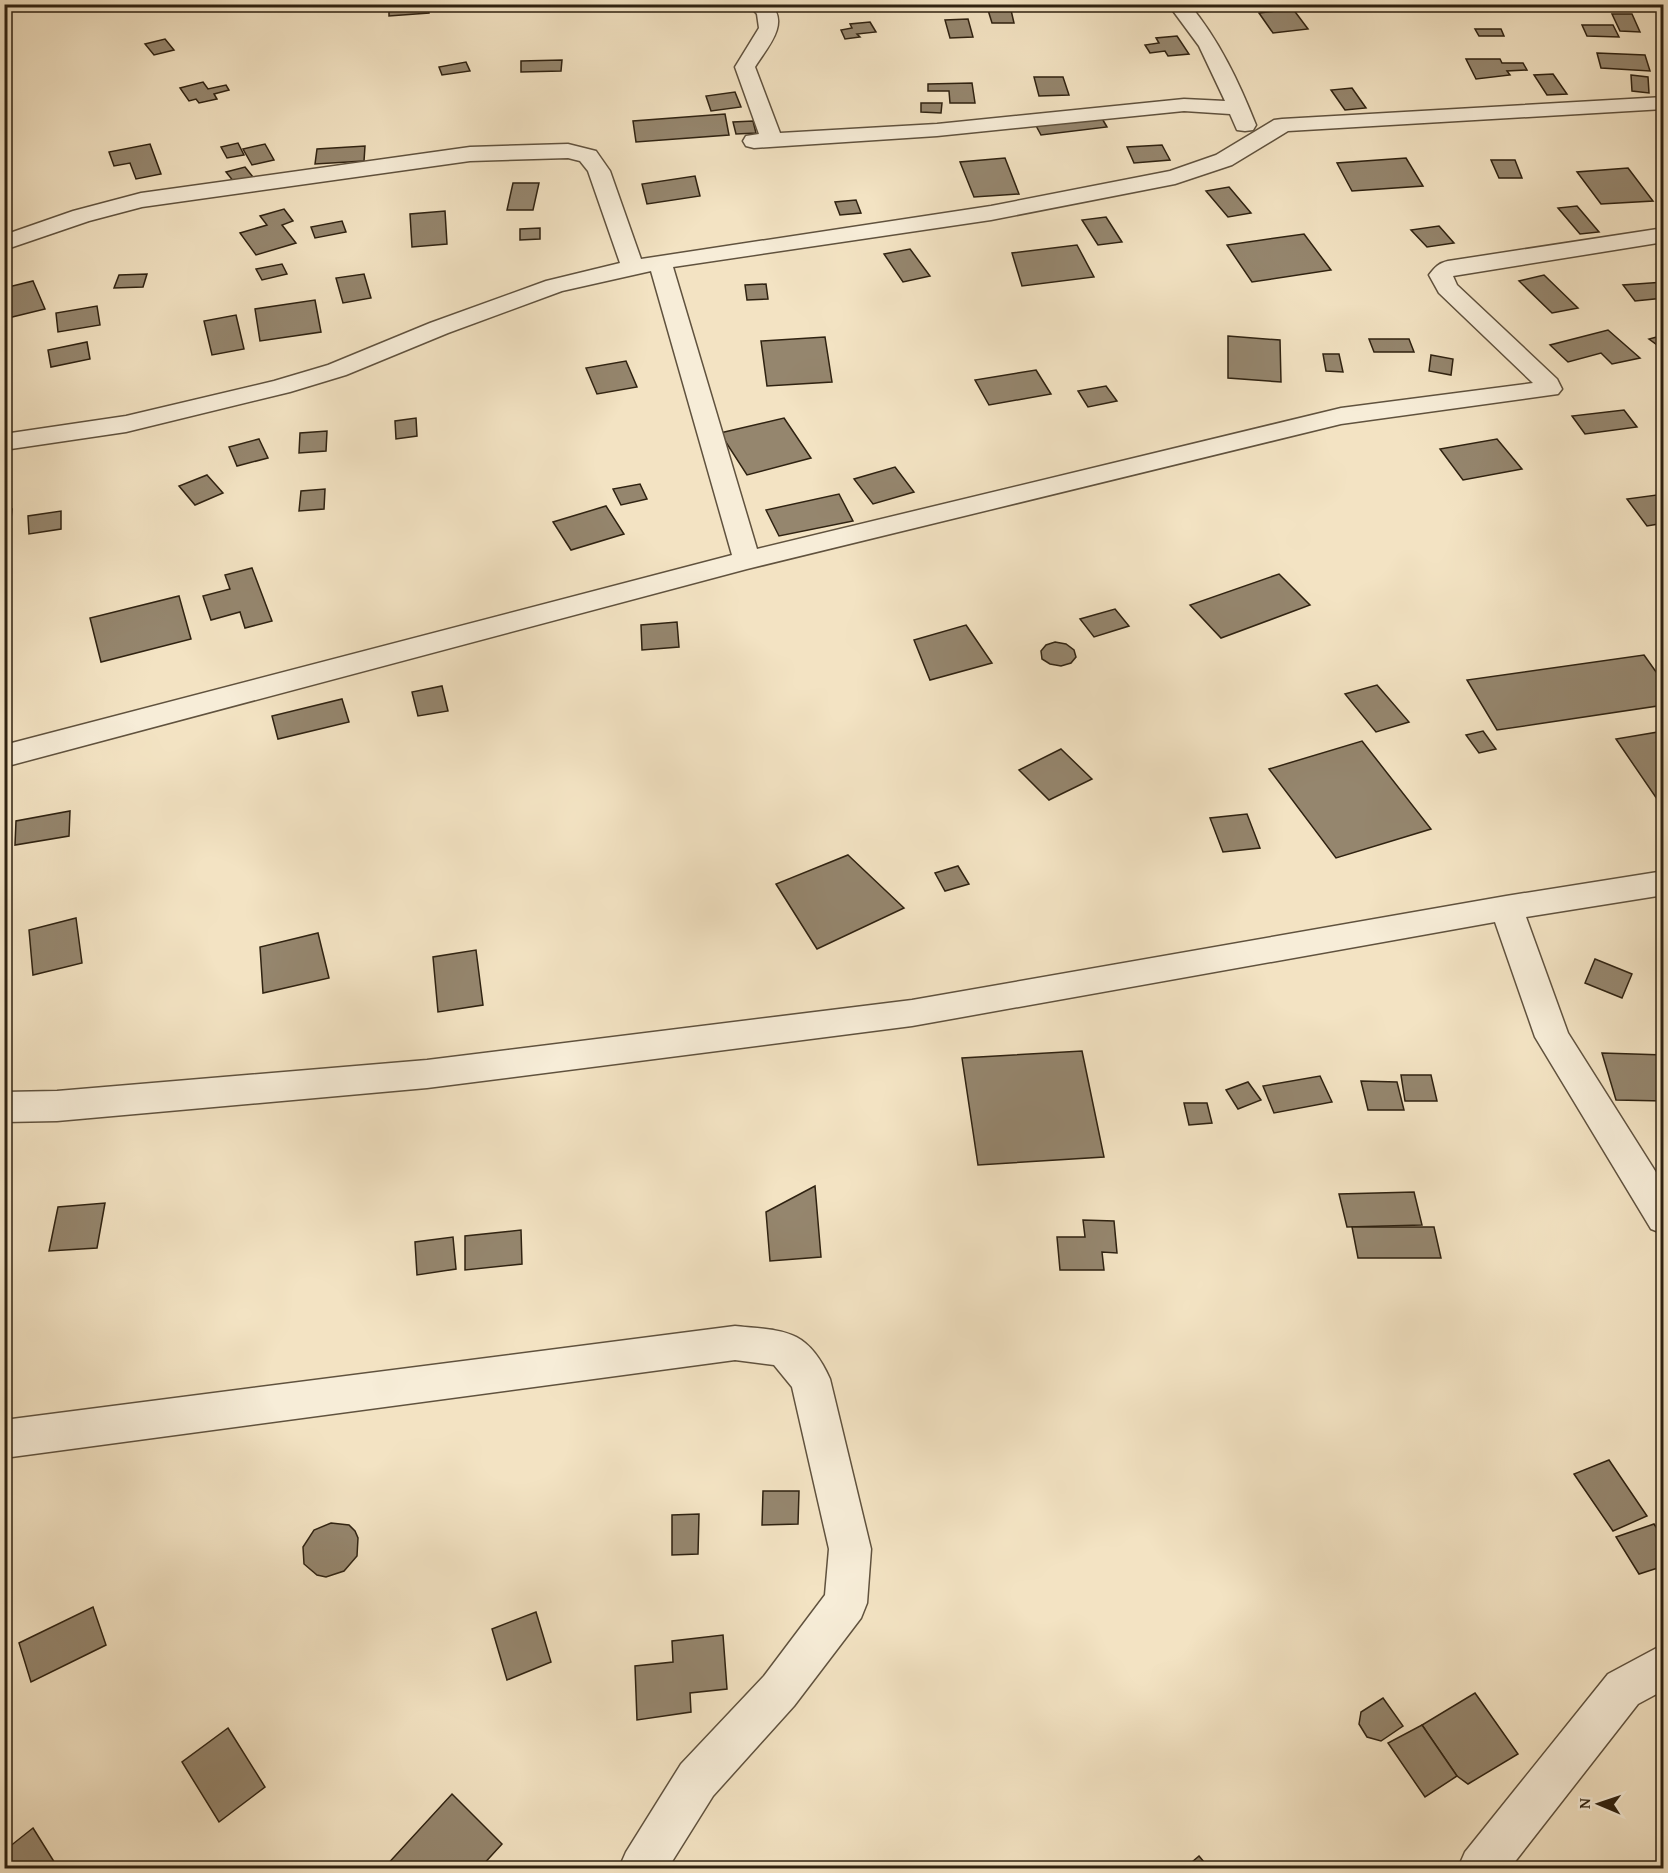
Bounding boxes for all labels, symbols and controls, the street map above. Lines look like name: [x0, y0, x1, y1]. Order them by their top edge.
north arrow: [1569, 1774, 1629, 1834]
text: N: [1572, 1797, 1596, 1809]

